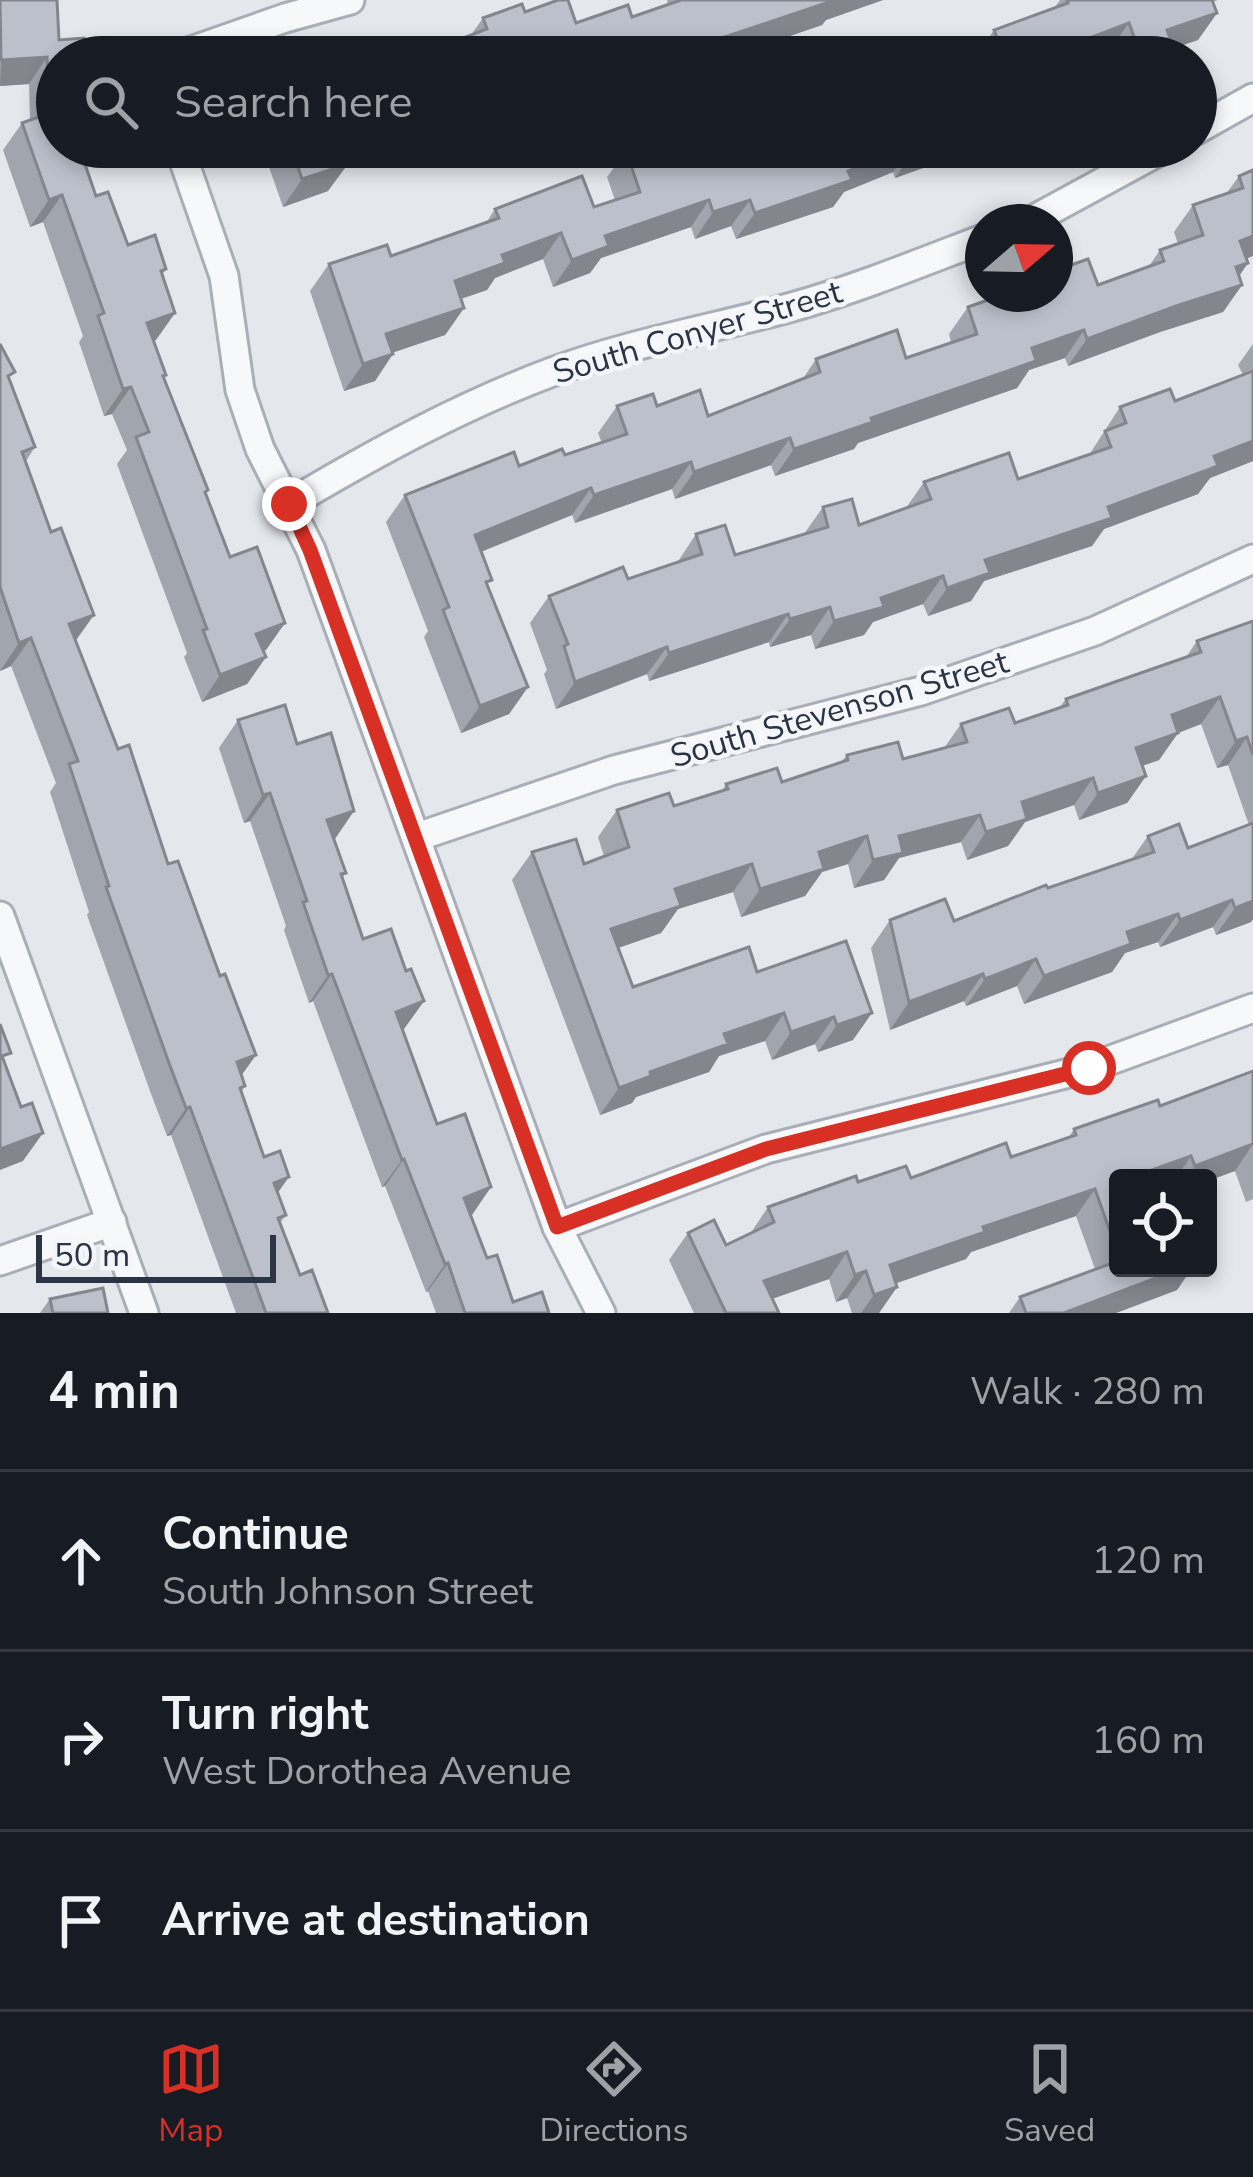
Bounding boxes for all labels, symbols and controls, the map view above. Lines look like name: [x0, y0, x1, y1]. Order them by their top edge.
search box: [36, 36, 1217, 168]
icon: search: [78, 69, 144, 135]
text: Search here: [174, 72, 413, 133]
north arrow: [965, 204, 1073, 312]
street label: South Conyer Street: [548, 270, 848, 395]
route end: [262, 477, 316, 531]
street label: South Stevenson Street: [665, 640, 1014, 779]
route start: [1062, 1041, 1116, 1095]
map controls: [1109, 1169, 1217, 1277]
button: locate: [1109, 1169, 1217, 1277]
scale bar: [36, 1229, 276, 1282]
text: 50 m: [54, 1233, 130, 1278]
text: 4 min: [48, 1356, 180, 1426]
text: Walk · 280 m: [970, 1365, 1205, 1418]
text: Continue: [162, 1504, 349, 1565]
icon: ahead: [48, 1528, 114, 1594]
text: 120 m: [1091, 1534, 1205, 1587]
text: South Johnson Street: [162, 1565, 533, 1618]
text: Turn right: [162, 1684, 369, 1745]
icon: right: [48, 1708, 114, 1774]
text: 160 m: [1091, 1714, 1205, 1767]
text: West Dorothea Avenue: [162, 1745, 571, 1798]
icon: arrive: [48, 1888, 114, 1954]
text: Arrive at destination: [162, 1890, 590, 1951]
tab: Map: [158, 2036, 224, 2153]
tab: Directions: [540, 2036, 688, 2153]
tab: Saved: [1004, 2036, 1095, 2153]

